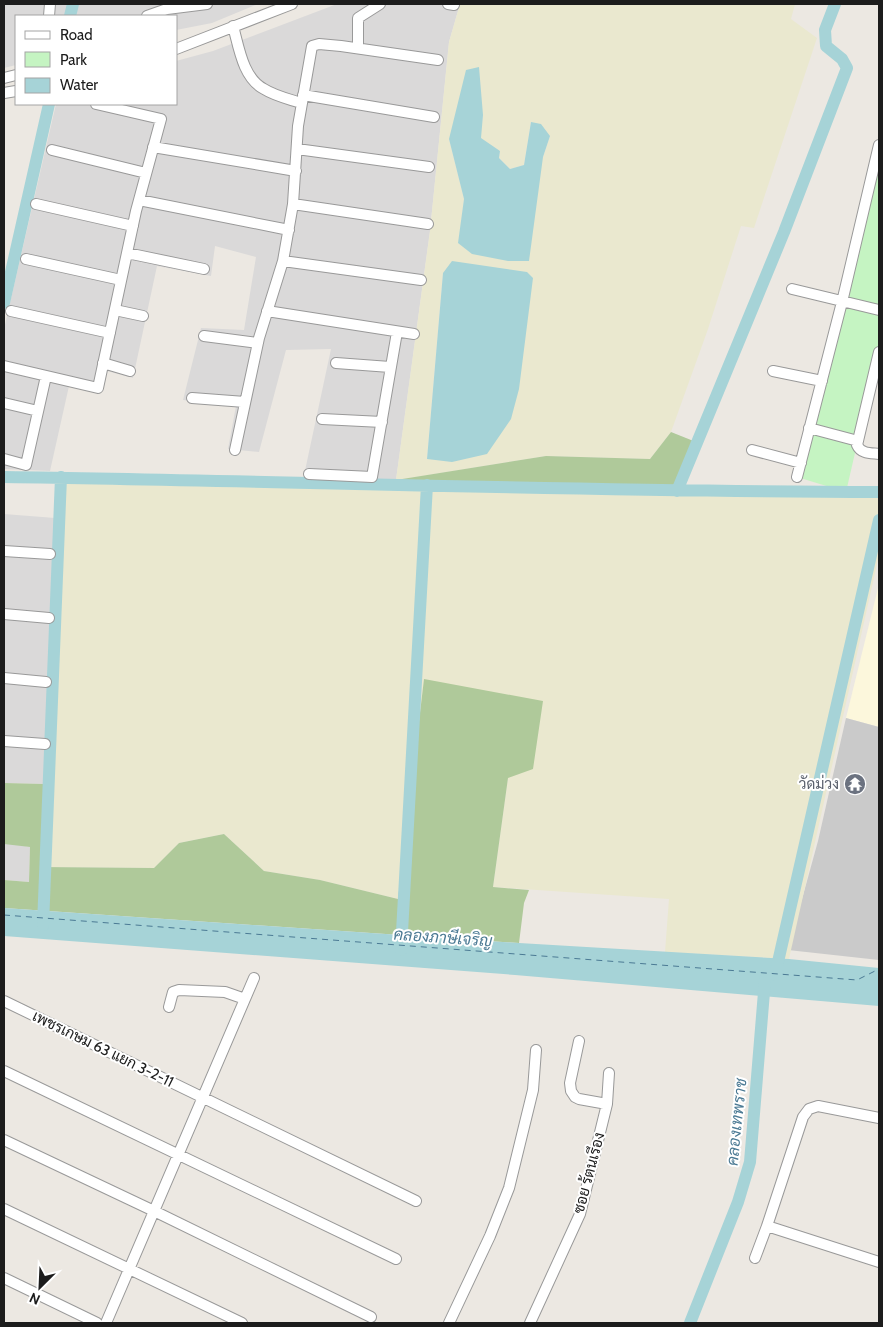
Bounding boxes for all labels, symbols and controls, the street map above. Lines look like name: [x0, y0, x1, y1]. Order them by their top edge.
legend: [15, 15, 178, 105]
text: Road: [60, 26, 93, 44]
text: Park: [60, 51, 87, 69]
text: Water: [60, 76, 98, 94]
temple icon: วัดม่วง: [843, 772, 867, 796]
place label: วัดม่วง: [799, 774, 839, 793]
water label: คลองภาษีเจริญ: [393, 923, 494, 950]
street label: เพชรเกษม 63 แยก 3-2-11: [29, 1007, 177, 1091]
water label: คลองเทพราช: [722, 1077, 751, 1167]
street label: ซอย ร้ตนเรึอง: [569, 1130, 608, 1216]
north arrow: [15, 1262, 65, 1312]
text: N: [27, 1289, 43, 1309]

